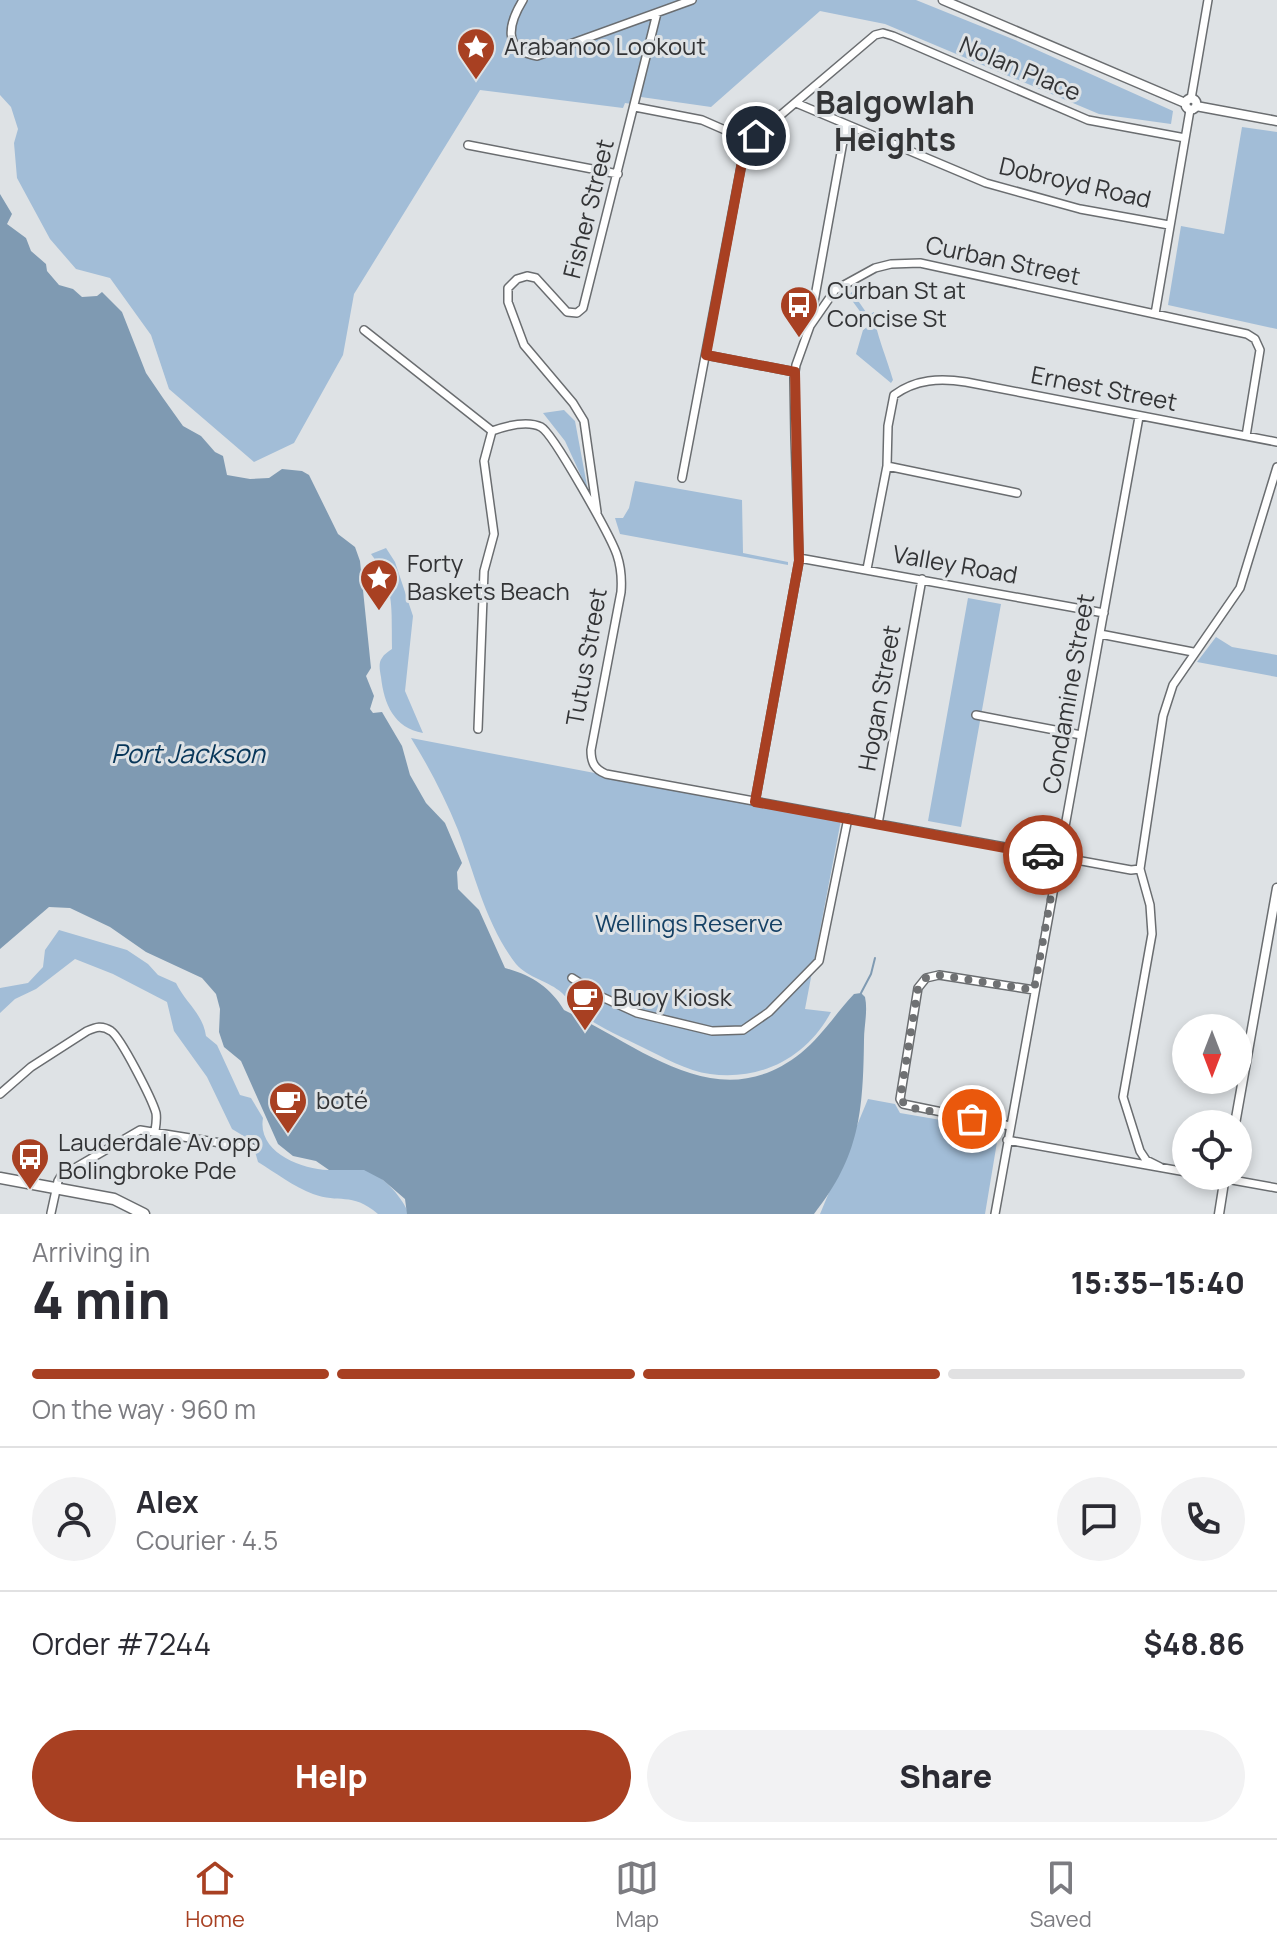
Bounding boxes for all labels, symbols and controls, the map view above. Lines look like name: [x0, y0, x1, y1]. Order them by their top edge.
place icon: Arabanoo Lookout: [455, 26, 497, 81]
street label: Nolan Place: [955, 27, 1086, 108]
place label: Arabanoo Lookout: [504, 29, 706, 62]
district label: Balgowlah Heights: [815, 80, 975, 161]
pin: [722, 102, 790, 170]
icon: home: [734, 114, 778, 158]
street label: Fisher Street: [554, 136, 621, 282]
street label: Dobroyd Road: [996, 148, 1154, 215]
street label: Curban Street: [923, 227, 1084, 292]
place label: Curban St at Concise St: [827, 273, 966, 334]
bus stop icon: Curban St at Concise St: [778, 284, 820, 339]
street label: Ernest Street: [1028, 357, 1180, 418]
street label: Valley Road: [890, 536, 1020, 591]
place label: Forty Baskets Beach: [407, 546, 570, 607]
place icon: Forty Baskets Beach: [358, 557, 400, 612]
street label: Tutus Street: [557, 585, 614, 728]
street label: Condamine Street: [1034, 591, 1101, 796]
street label: Hogan Street: [849, 622, 908, 773]
water label: Port Jackson: [111, 735, 267, 771]
courier: [1003, 815, 1083, 895]
icon: car: [1021, 833, 1065, 877]
park label: Wellings Reserve: [595, 906, 783, 939]
cafe icon: Buoy Kiosk: [564, 977, 606, 1032]
place label: Buoy Kiosk: [613, 980, 733, 1013]
north arrow: [1172, 1014, 1252, 1094]
map controls: [1172, 1014, 1252, 1190]
cafe icon: boté: [267, 1080, 309, 1135]
place label: boté: [316, 1083, 368, 1116]
pin: [938, 1085, 1006, 1153]
icon: bag: [950, 1097, 994, 1141]
button: locate: [1172, 1110, 1252, 1190]
place label: Lauderdale Av opp Bolingbroke Pde: [58, 1125, 260, 1186]
bus stop icon: Lauderdale Av opp Bolingbroke Pde: [9, 1136, 51, 1191]
text: Arriving in: [32, 1234, 150, 1270]
text: 15:35–15:40: [1071, 1262, 1245, 1303]
text: 4 min: [32, 1264, 170, 1335]
text: On the way · 960 m: [32, 1391, 256, 1427]
button: person: [32, 1477, 116, 1561]
button: chat: [1057, 1477, 1141, 1561]
button: phone: [1161, 1477, 1245, 1561]
text: Alex: [136, 1481, 199, 1522]
text: Courier · 4.5: [136, 1522, 278, 1558]
text: Order #7244: [32, 1623, 211, 1664]
text: $48.86: [1143, 1623, 1245, 1664]
button: Help: [32, 1730, 631, 1822]
button: Share: [647, 1730, 1245, 1822]
tab: Home: [185, 1856, 245, 1934]
tab: Map: [615, 1856, 659, 1934]
tab: Saved: [1030, 1856, 1092, 1934]

